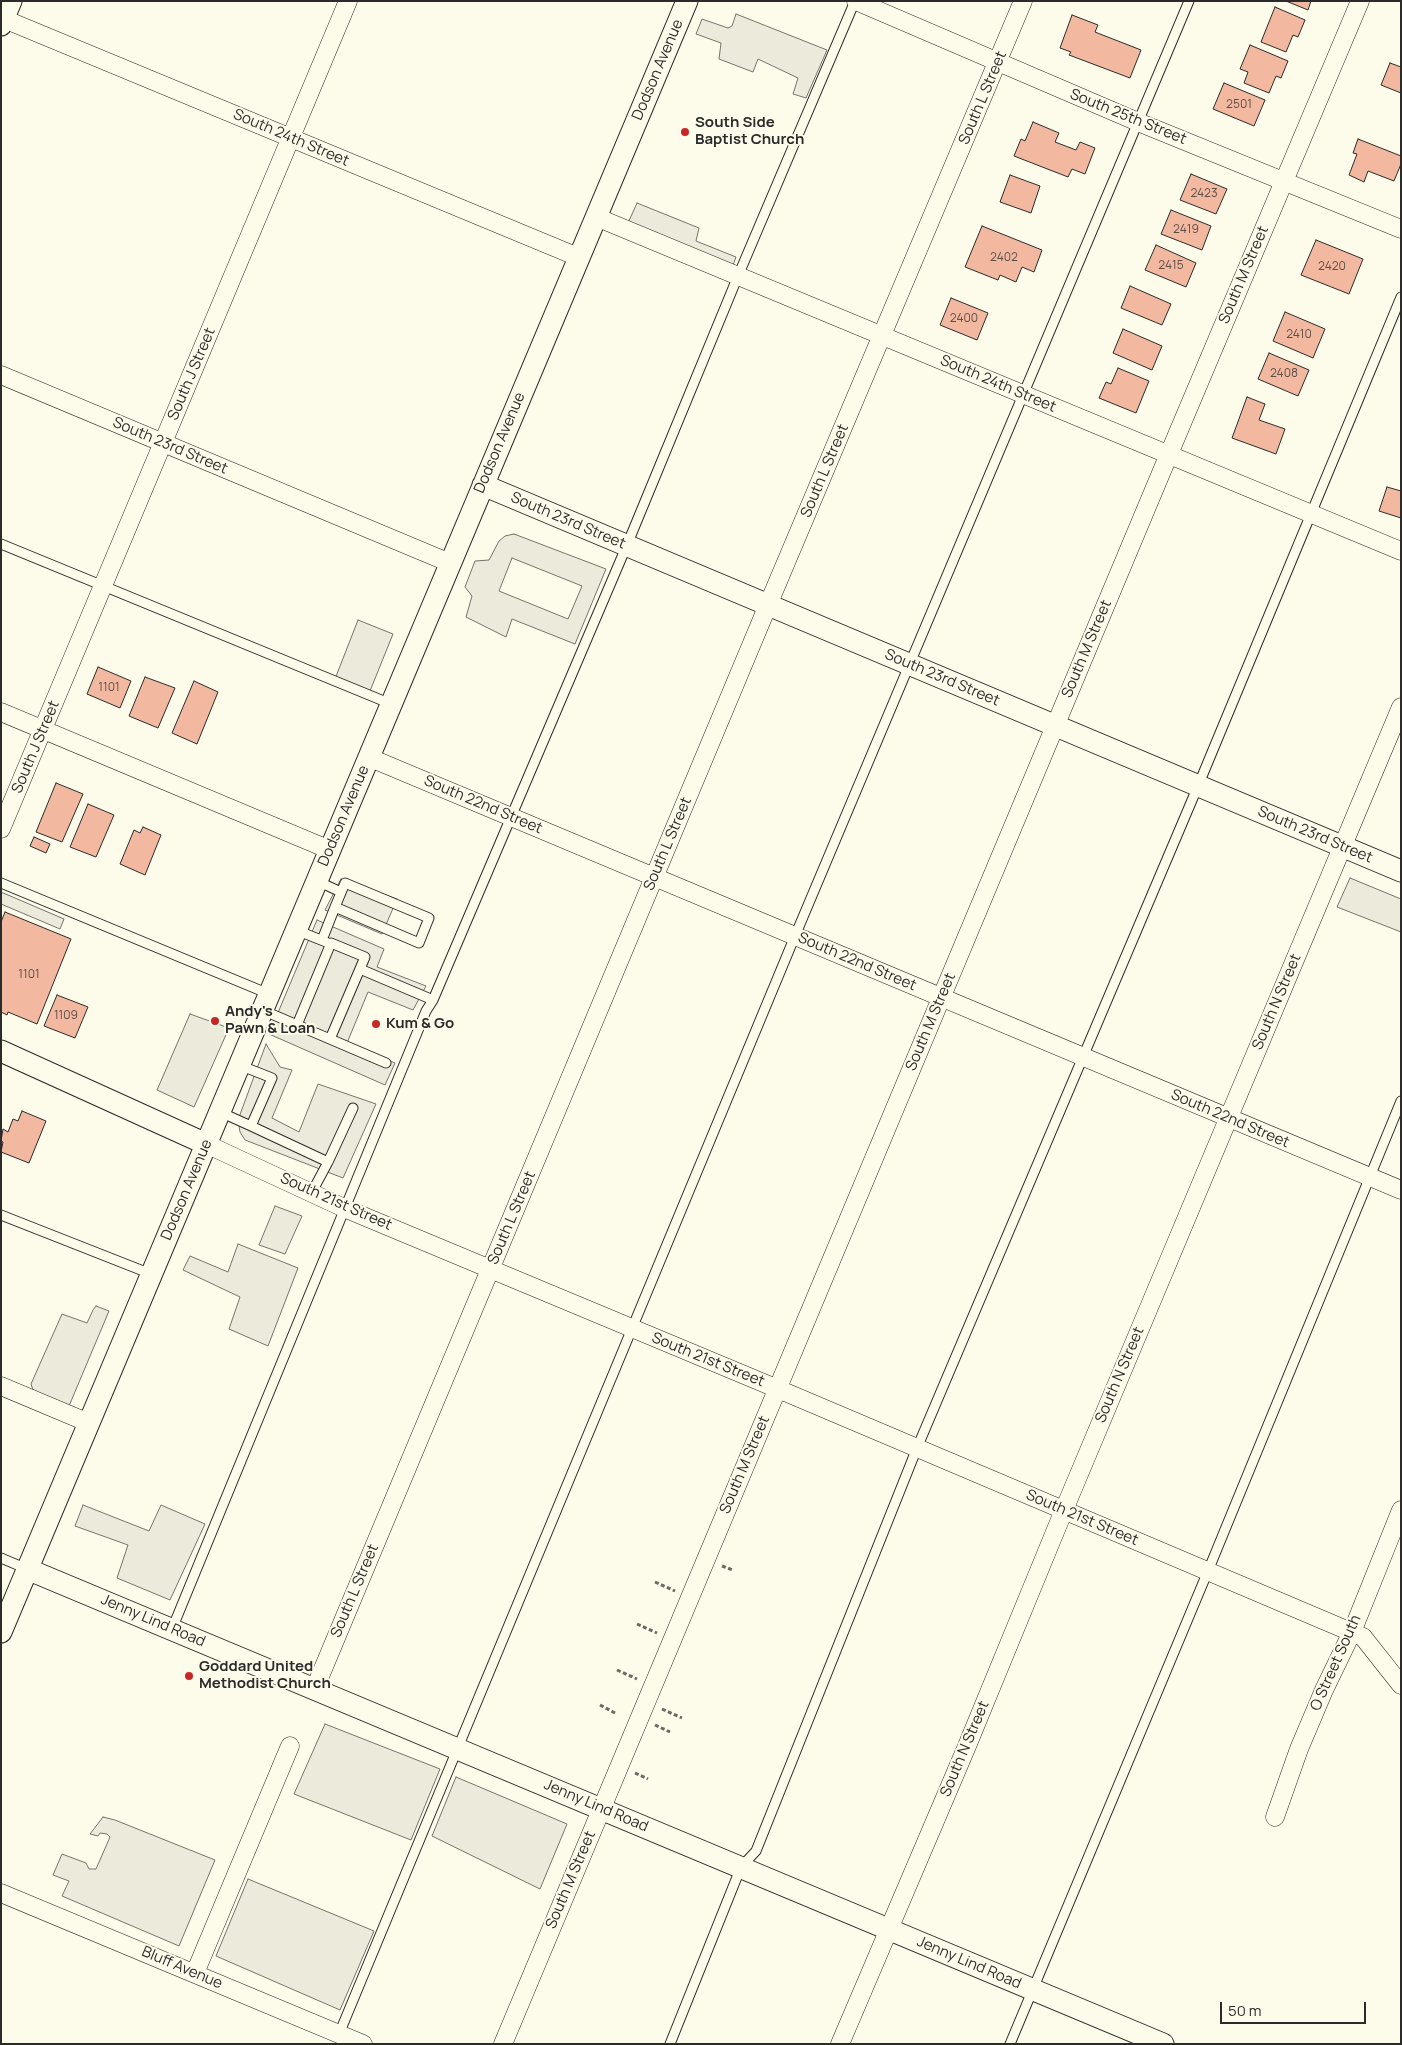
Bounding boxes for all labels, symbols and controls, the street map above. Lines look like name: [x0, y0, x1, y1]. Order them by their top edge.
street label: Dodson Avenue: [629, 17, 687, 123]
street label: South L Street: [955, 49, 1011, 147]
street label: South 25th Street: [1067, 85, 1189, 149]
house number: 2501: [1226, 98, 1252, 112]
street label: South 24th Street: [230, 105, 352, 171]
place label: South Side Baptist Church: [695, 114, 804, 149]
marker: South Side Baptist Church: [679, 126, 691, 138]
house number: 2423: [1190, 187, 1218, 201]
house number: 2419: [1173, 223, 1199, 237]
street label: South M Street: [1215, 223, 1273, 327]
house number: 2402: [990, 251, 1018, 265]
house number: 2415: [1158, 259, 1184, 273]
house number: 2420: [1318, 260, 1346, 274]
house number: 2400: [950, 312, 978, 326]
street label: South J Street: [164, 325, 220, 423]
house number: 2410: [1286, 328, 1312, 342]
street label: South 24th Street: [937, 351, 1059, 417]
house number: 2408: [1270, 367, 1298, 381]
street label: Dodson Avenue: [471, 390, 529, 496]
street label: South 23rd Street: [110, 414, 230, 478]
street label: South L Street: [797, 422, 853, 520]
street label: South 23rd Street: [508, 489, 628, 553]
street label: South M Street: [1058, 597, 1116, 701]
street label: South 23rd Street: [882, 646, 1002, 710]
house number: 1101: [98, 681, 120, 695]
street label: South J Street: [8, 698, 64, 796]
street label: Dodson Avenue: [315, 763, 373, 869]
street label: South 22nd Street: [421, 772, 545, 838]
street label: South L Street: [640, 795, 696, 893]
street label: South 23rd Street: [1255, 803, 1375, 867]
street label: South 22nd Street: [795, 929, 919, 995]
street label: South N Street: [1249, 951, 1305, 1053]
house number: 1101: [18, 968, 40, 982]
street label: South M Street: [902, 970, 960, 1074]
place label: Andy's Pawn & Loan: [225, 1003, 315, 1038]
house number: 1109: [54, 1009, 78, 1023]
marker: Andy's Pawn & Loan: [209, 1015, 221, 1027]
place label: Kum & Go: [386, 1015, 454, 1033]
marker: Kum & Go: [370, 1018, 382, 1030]
street label: South 22nd Street: [1168, 1086, 1292, 1152]
street label: Dodson Avenue: [158, 1137, 216, 1243]
street label: South 21st Street: [277, 1169, 395, 1235]
street label: South L Street: [484, 1169, 540, 1267]
street label: South N Street: [1092, 1324, 1148, 1426]
street label: South 21st Street: [649, 1329, 767, 1391]
street label: South M Street: [716, 1413, 774, 1517]
street label: South 21st Street: [1023, 1486, 1141, 1550]
street label: South L Street: [327, 1542, 383, 1640]
street label: Jenny Lind Road: [98, 1591, 208, 1651]
street label: O Street South: [1307, 1612, 1365, 1714]
place label: Goddard United Methodist Church: [199, 1658, 331, 1693]
marker: Goddard United Methodist Church: [183, 1670, 195, 1682]
street label: South N Street: [937, 1698, 993, 1800]
street label: Jenny Lind Road: [541, 1776, 651, 1836]
street label: South M Street: [542, 1828, 600, 1932]
street label: Jenny Lind Road: [914, 1933, 1024, 1993]
street label: Bluff Avenue: [139, 1943, 225, 1993]
scale bar: [1222, 1992, 1368, 2024]
text: 50 m: [1228, 2000, 1262, 2021]

